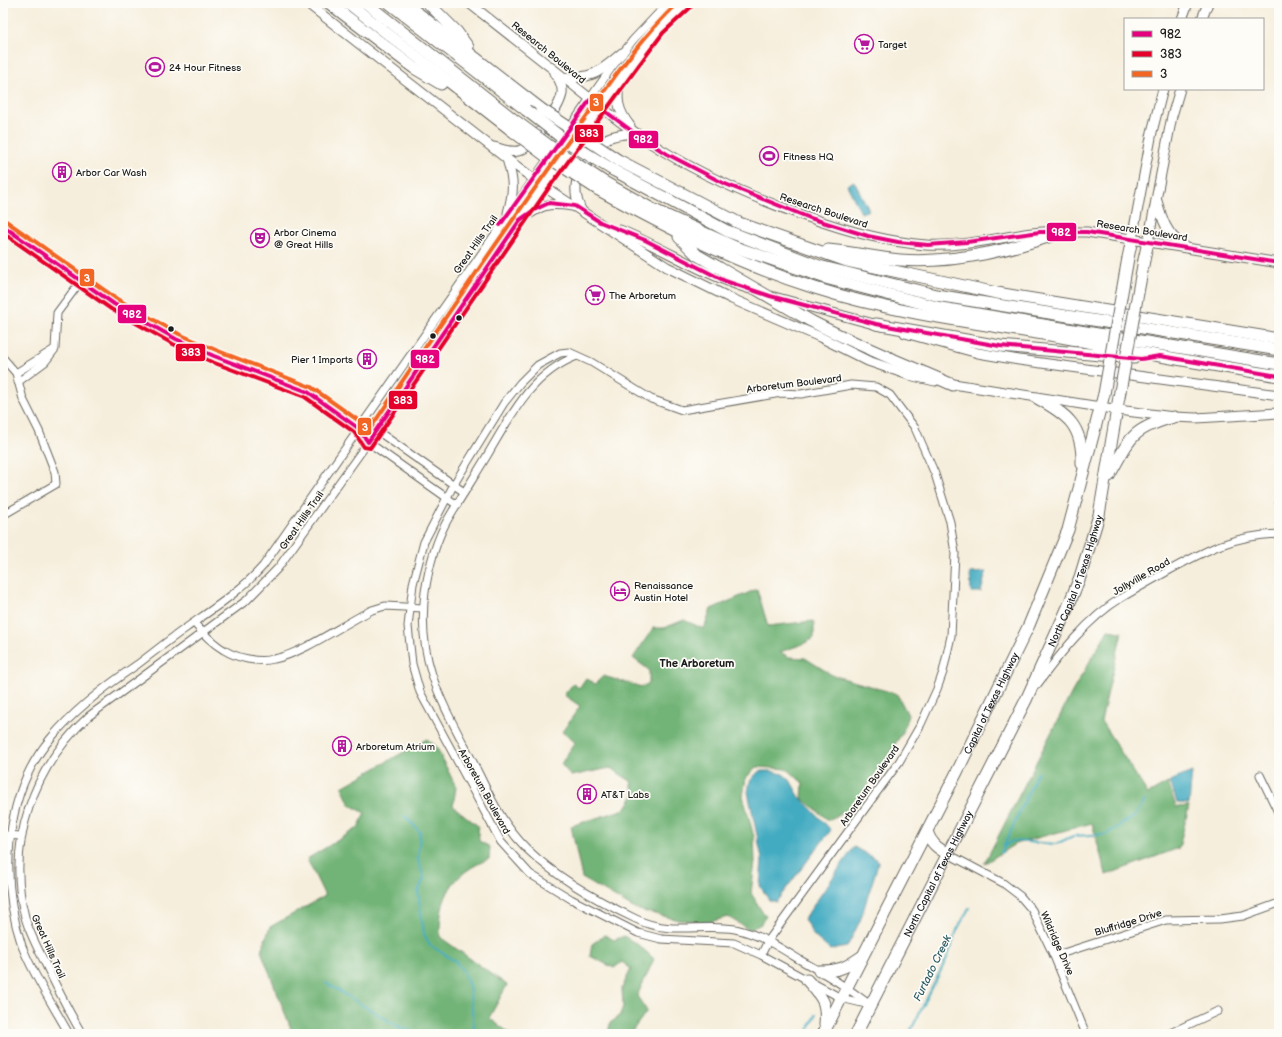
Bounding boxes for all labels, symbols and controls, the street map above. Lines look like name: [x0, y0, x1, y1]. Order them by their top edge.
legend: [1124, 18, 1264, 90]
street label: Research Boulevard: [509, 19, 588, 87]
text: 982: [1160, 27, 1181, 42]
supermarket icon: Target: [853, 33, 875, 55]
place label: Target: [878, 39, 907, 51]
text: 383: [1160, 47, 1182, 62]
sports icon: 24 Hour Fitness: [144, 56, 166, 78]
place label: 24 Hour Fitness: [169, 62, 241, 74]
text: 3: [1160, 67, 1167, 82]
line badge: 3: [589, 93, 604, 112]
text: 3: [593, 96, 600, 109]
line badge: 383: [574, 124, 604, 143]
text: 383: [579, 127, 599, 140]
line badge: 982: [628, 130, 659, 149]
text: 982: [633, 133, 653, 146]
sports icon: Fitness HQ: [758, 145, 780, 167]
place label: Fitness HQ: [783, 151, 834, 163]
building icon: Arbor Car Wash: [51, 161, 73, 183]
place label: Arbor Car Wash: [76, 167, 147, 179]
street label: Research Boulevard: [778, 191, 870, 231]
street label: Great Hills Trail: [451, 213, 500, 276]
street label: Research Boulevard: [1095, 218, 1189, 244]
line badge: 982: [1046, 222, 1077, 242]
text: 982: [1051, 226, 1071, 239]
theatre icon: Arbor Cinema @ Great Hills: [249, 227, 271, 249]
place label: Arbor Cinema @ Great Hills: [274, 227, 337, 251]
line badge: 3: [79, 268, 95, 287]
text: 3: [84, 272, 91, 285]
supermarket icon: The Arboretum: [584, 284, 606, 306]
place label: The Arboretum: [609, 290, 676, 302]
line badge: 982: [117, 304, 147, 324]
text: 982: [122, 308, 142, 321]
unlabelled marker: [454, 313, 464, 323]
unlabelled marker: [166, 324, 176, 334]
unlabelled marker: [428, 331, 438, 341]
line badge: 383: [175, 343, 206, 362]
text: 383: [181, 346, 201, 359]
building icon: Pier 1 Imports: [356, 348, 378, 370]
line badge: 982: [410, 349, 440, 369]
text: 982: [415, 353, 435, 366]
place label: Pier 1 Imports: [291, 354, 353, 366]
street label: Arboretum Boulevard: [746, 372, 842, 396]
line badge: 383: [388, 390, 418, 410]
text: 383: [393, 394, 413, 407]
line badge: 3: [357, 417, 372, 436]
text: 3: [362, 421, 369, 434]
street label: Great Hills Trail: [277, 489, 326, 552]
street label: North Capital of Texas Highway: [1046, 513, 1106, 649]
street label: Jollyville Road: [1111, 556, 1172, 598]
hotel icon: Renaissance Austin Hotel: [609, 580, 631, 602]
place label: Renaissance Austin Hotel: [634, 580, 693, 604]
street label: Capital of Texas Highway: [962, 650, 1022, 756]
district label: The Arboretum: [660, 657, 734, 670]
building icon: Arboretum Atrium: [331, 735, 353, 757]
place label: Arboretum Atrium: [356, 741, 435, 753]
street label: Arboretum Boulevard: [838, 743, 902, 828]
street label: Arboretum Boulevard: [456, 747, 513, 836]
building icon: AT&T Labs: [576, 783, 598, 805]
place label: AT&T Labs: [601, 789, 649, 801]
street label: North Capital of Texas Highway: [901, 809, 976, 939]
street label: Bluffridge Drive: [1093, 907, 1163, 939]
street label: Wildridge Drive: [1038, 910, 1077, 977]
street label: Great Hills Trail: [29, 912, 68, 980]
water label: Furtado Creek: [911, 932, 954, 1003]

